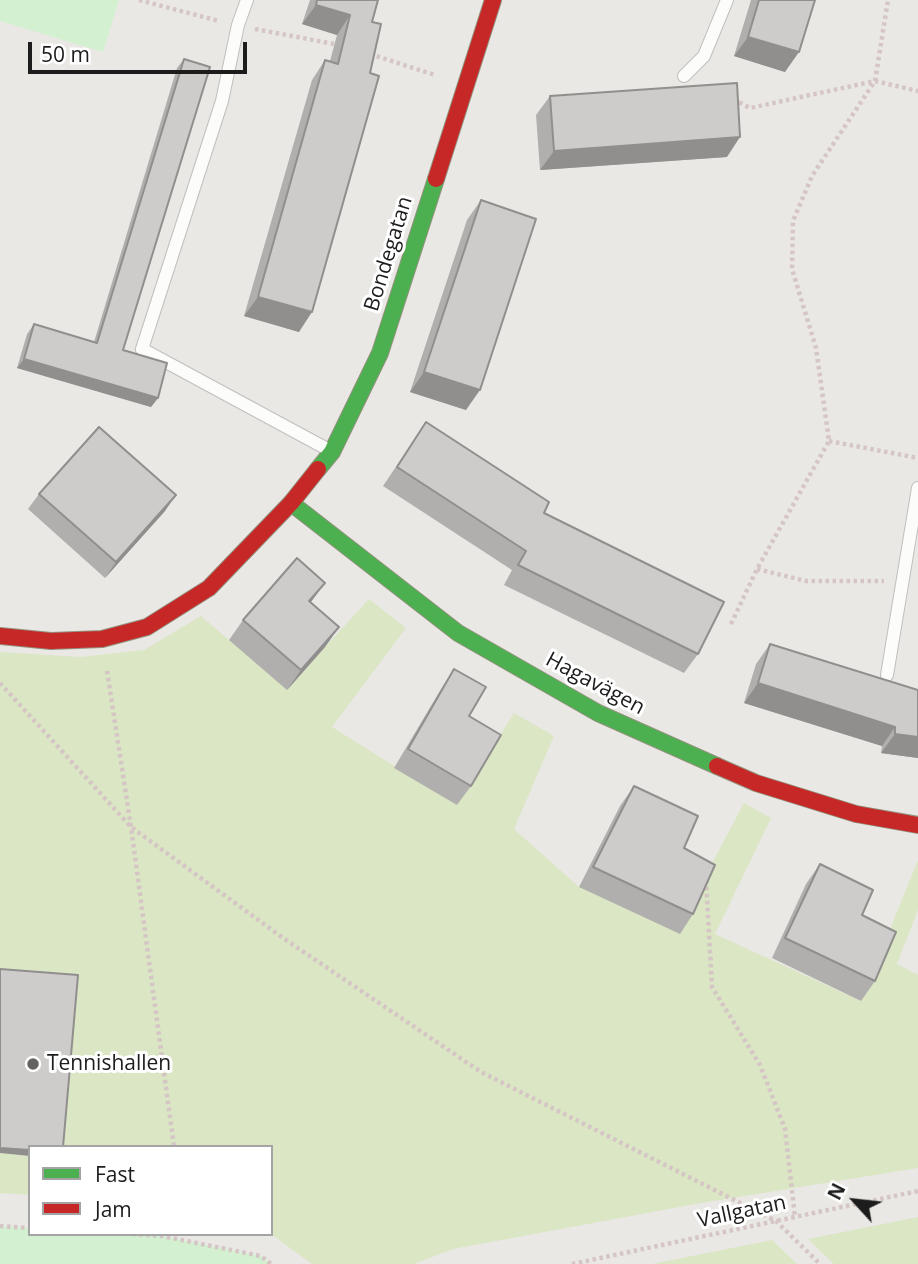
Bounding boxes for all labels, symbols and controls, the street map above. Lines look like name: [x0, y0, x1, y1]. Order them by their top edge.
scale bar: [32, 28, 250, 72]
text: 50 m: [41, 40, 90, 68]
street label: Bondegatan: [360, 194, 418, 314]
street label: Hagavägen: [541, 647, 649, 721]
place label: Tennishallen: [47, 1051, 171, 1077]
marker: Tennishallen: [25, 1056, 41, 1072]
legend: [28, 1145, 273, 1236]
text: Fast: [95, 1160, 135, 1188]
north arrow: [820, 1166, 890, 1236]
text: N: [821, 1179, 851, 1204]
street label: Vallgatan: [695, 1190, 789, 1234]
text: Jam: [95, 1195, 132, 1223]

